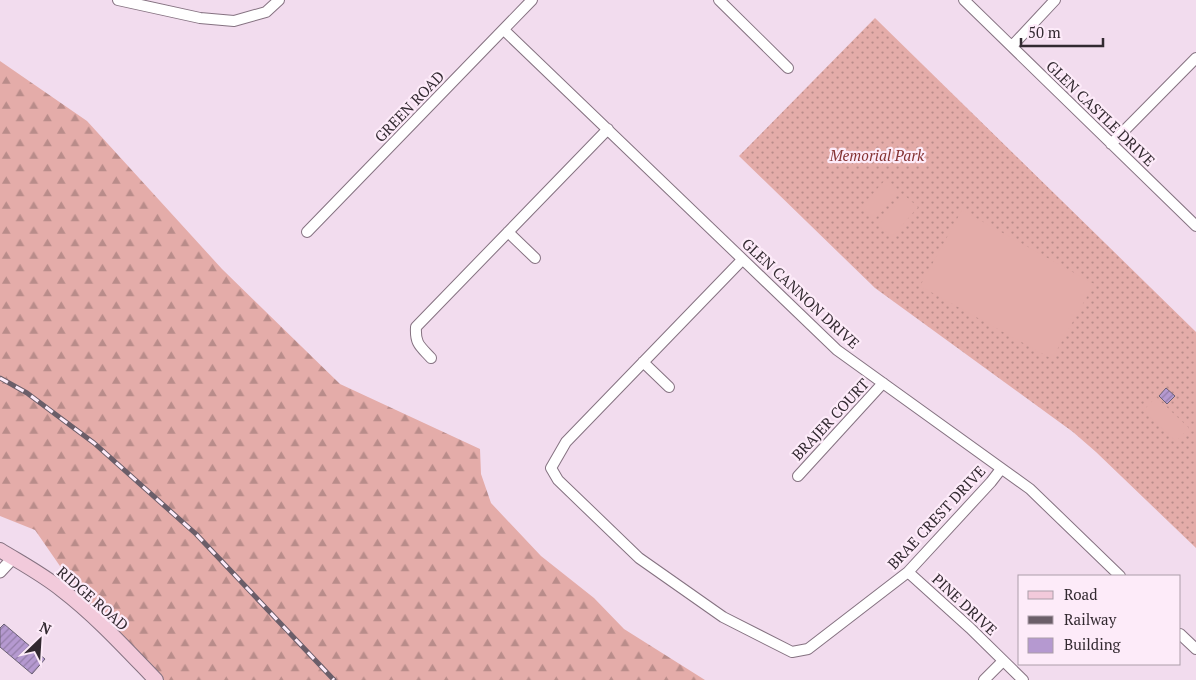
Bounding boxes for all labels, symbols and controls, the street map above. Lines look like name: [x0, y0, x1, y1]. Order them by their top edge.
scale bar: [1021, 15, 1104, 47]
text: 50 m: [1028, 22, 1061, 42]
street label: GLEN CASTLE DRIVE: [1042, 56, 1160, 170]
street label: GREEN ROAD: [370, 66, 448, 146]
park label: Memorial Park: [829, 145, 925, 165]
street label: GLEN CANNON DRIVE: [738, 233, 864, 353]
street label: BRAJER COURT: [787, 374, 873, 464]
street label: BRAE CREST DRIVE: [883, 461, 989, 573]
street label: RIDGE ROAD: [53, 561, 133, 635]
street label: PINE DRIVE: [928, 569, 1002, 639]
legend: [1018, 575, 1181, 665]
text: Road: [1064, 584, 1097, 604]
text: Railway: [1064, 609, 1117, 629]
north arrow: [15, 615, 65, 665]
text: N: [37, 617, 55, 639]
text: Building: [1064, 634, 1122, 654]

